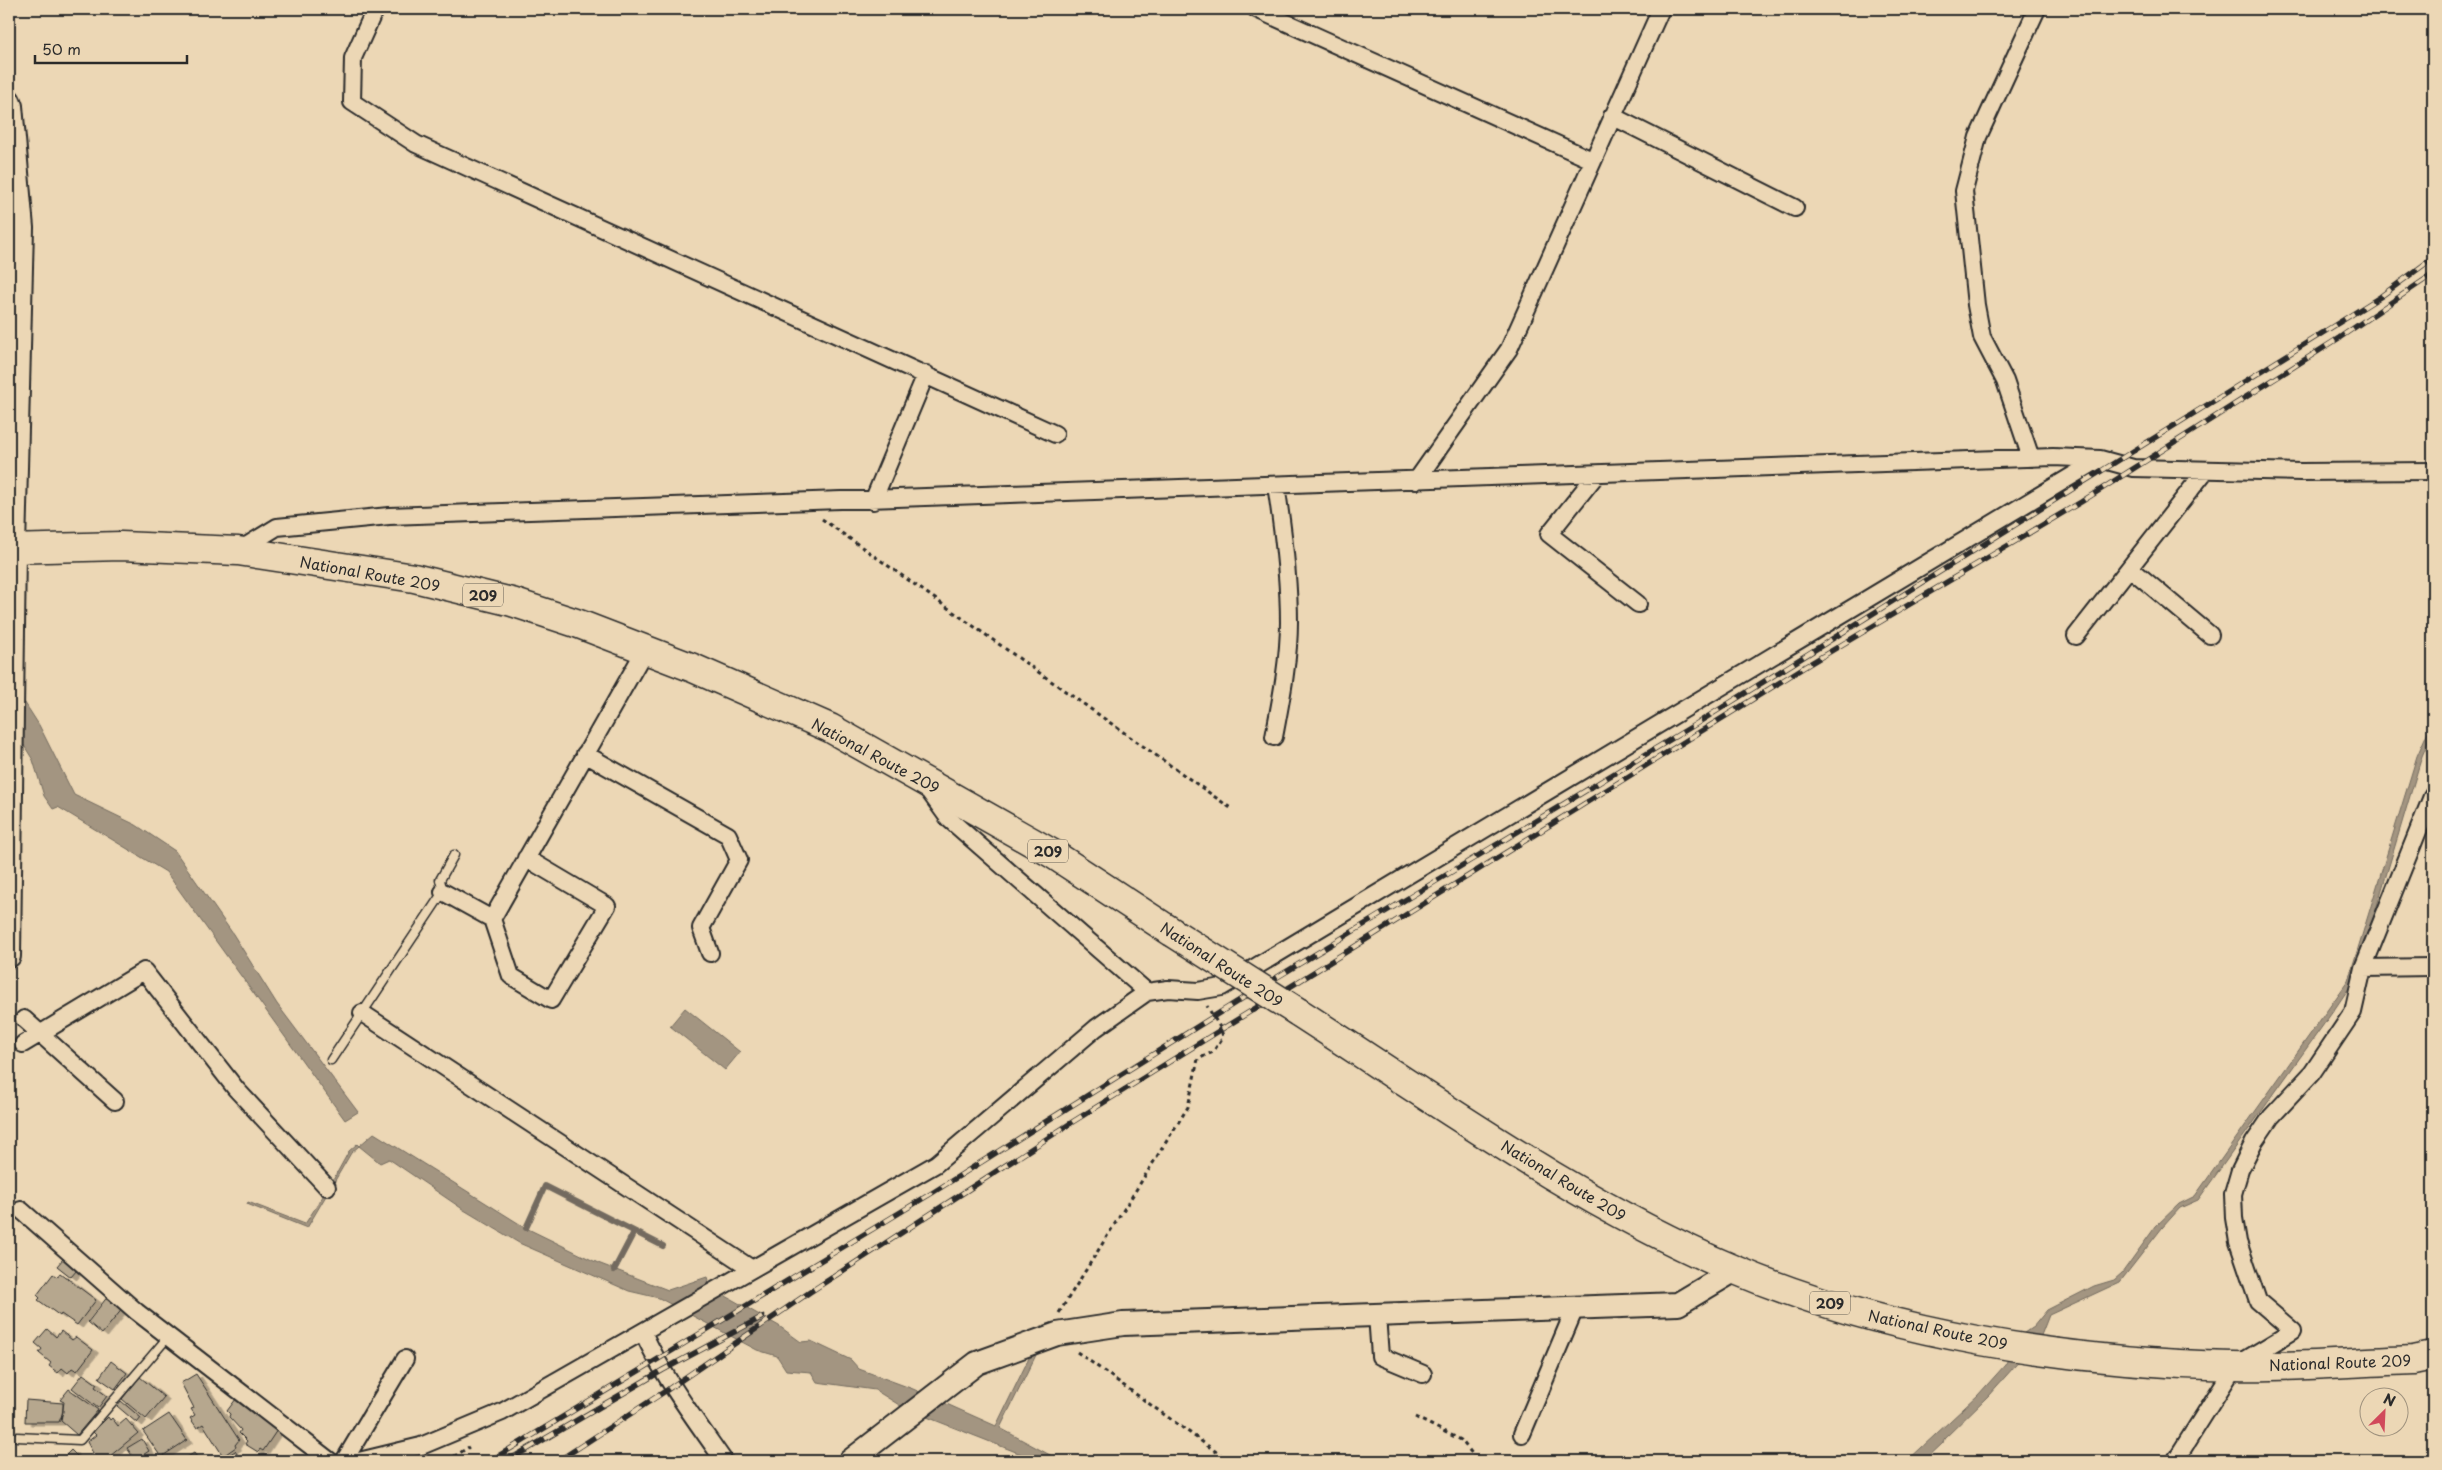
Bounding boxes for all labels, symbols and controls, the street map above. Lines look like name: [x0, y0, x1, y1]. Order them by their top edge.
scale bar: [35, 32, 188, 64]
text: 50 m: [42, 37, 81, 60]
street label: National Route 209: [298, 549, 442, 597]
road number: 209: [463, 584, 503, 606]
street label: National Route 209: [808, 712, 944, 798]
road number: 209: [1028, 839, 1068, 862]
street label: National Route 209: [1156, 916, 1288, 1012]
street label: National Route 209: [1497, 1134, 1631, 1226]
road number: 209: [1810, 1292, 1850, 1315]
street label: National Route 209: [1866, 1303, 2010, 1355]
street label: National Route 209: [2269, 1348, 2411, 1376]
north arrow: [2360, 1388, 2410, 1438]
text: N: [2380, 1388, 2399, 1412]

